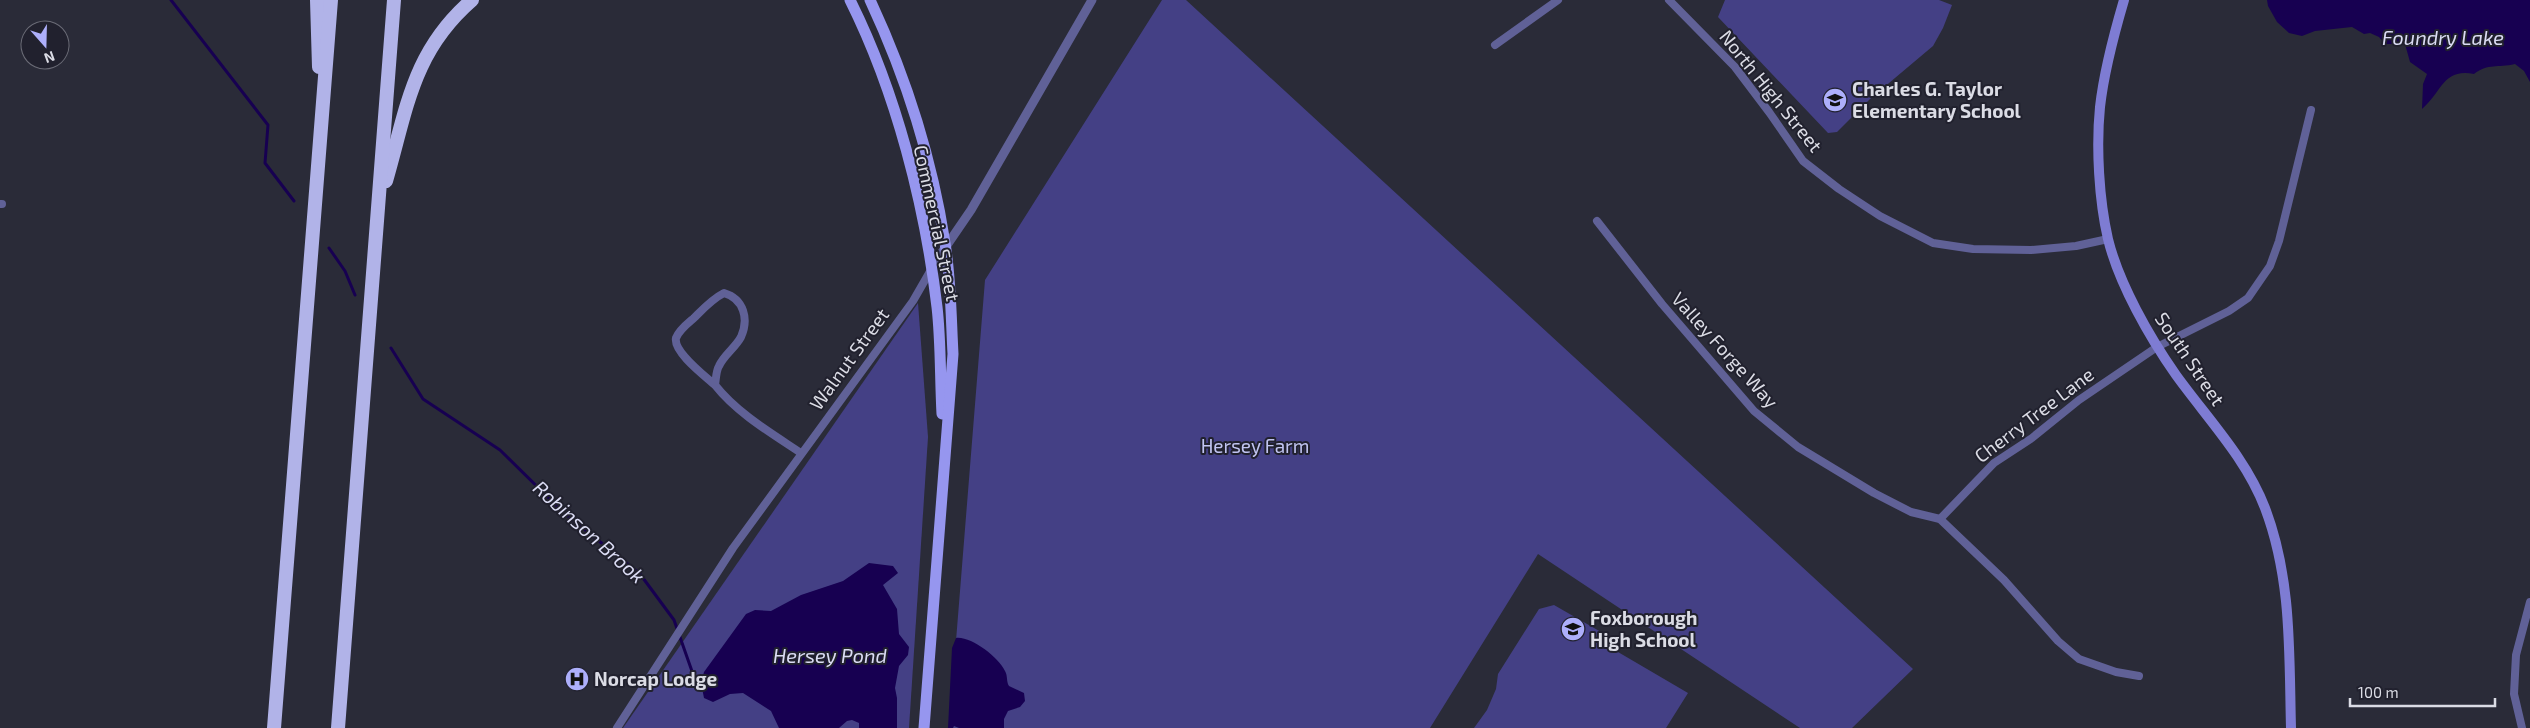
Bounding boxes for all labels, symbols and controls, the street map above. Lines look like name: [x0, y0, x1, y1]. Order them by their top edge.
north arrow: [20, 20, 70, 70]
street label: North High Street: [1715, 25, 1828, 156]
water label: Foundry Lake: [2382, 25, 2504, 50]
text: N: [42, 48, 57, 67]
place label: Charles G. Taylor Elementary School: [1852, 77, 2022, 123]
school or university icon: Charles G. Taylor Elementary School: [1822, 87, 1848, 113]
street label: Commercial Street: [910, 143, 965, 303]
street label: Valley Forge Way: [1667, 287, 1783, 412]
street label: Walnut Street: [804, 303, 893, 414]
street label: South Street: [2151, 308, 2230, 410]
street label: Cherry Tree Lane: [1969, 362, 2098, 467]
park label: Hersey Farm: [1201, 434, 1309, 457]
water label: Robinson Brook: [529, 475, 650, 588]
place label: Foxborough High School: [1590, 606, 1697, 651]
school or university icon: Foxborough High School: [1560, 616, 1586, 642]
water label: Hersey Pond: [773, 643, 888, 668]
hospital icon: Norcap Lodge: [564, 666, 590, 692]
place label: Norcap Lodge: [594, 667, 718, 690]
scale bar: [2350, 676, 2495, 708]
text: 100 m: [2358, 683, 2399, 701]

